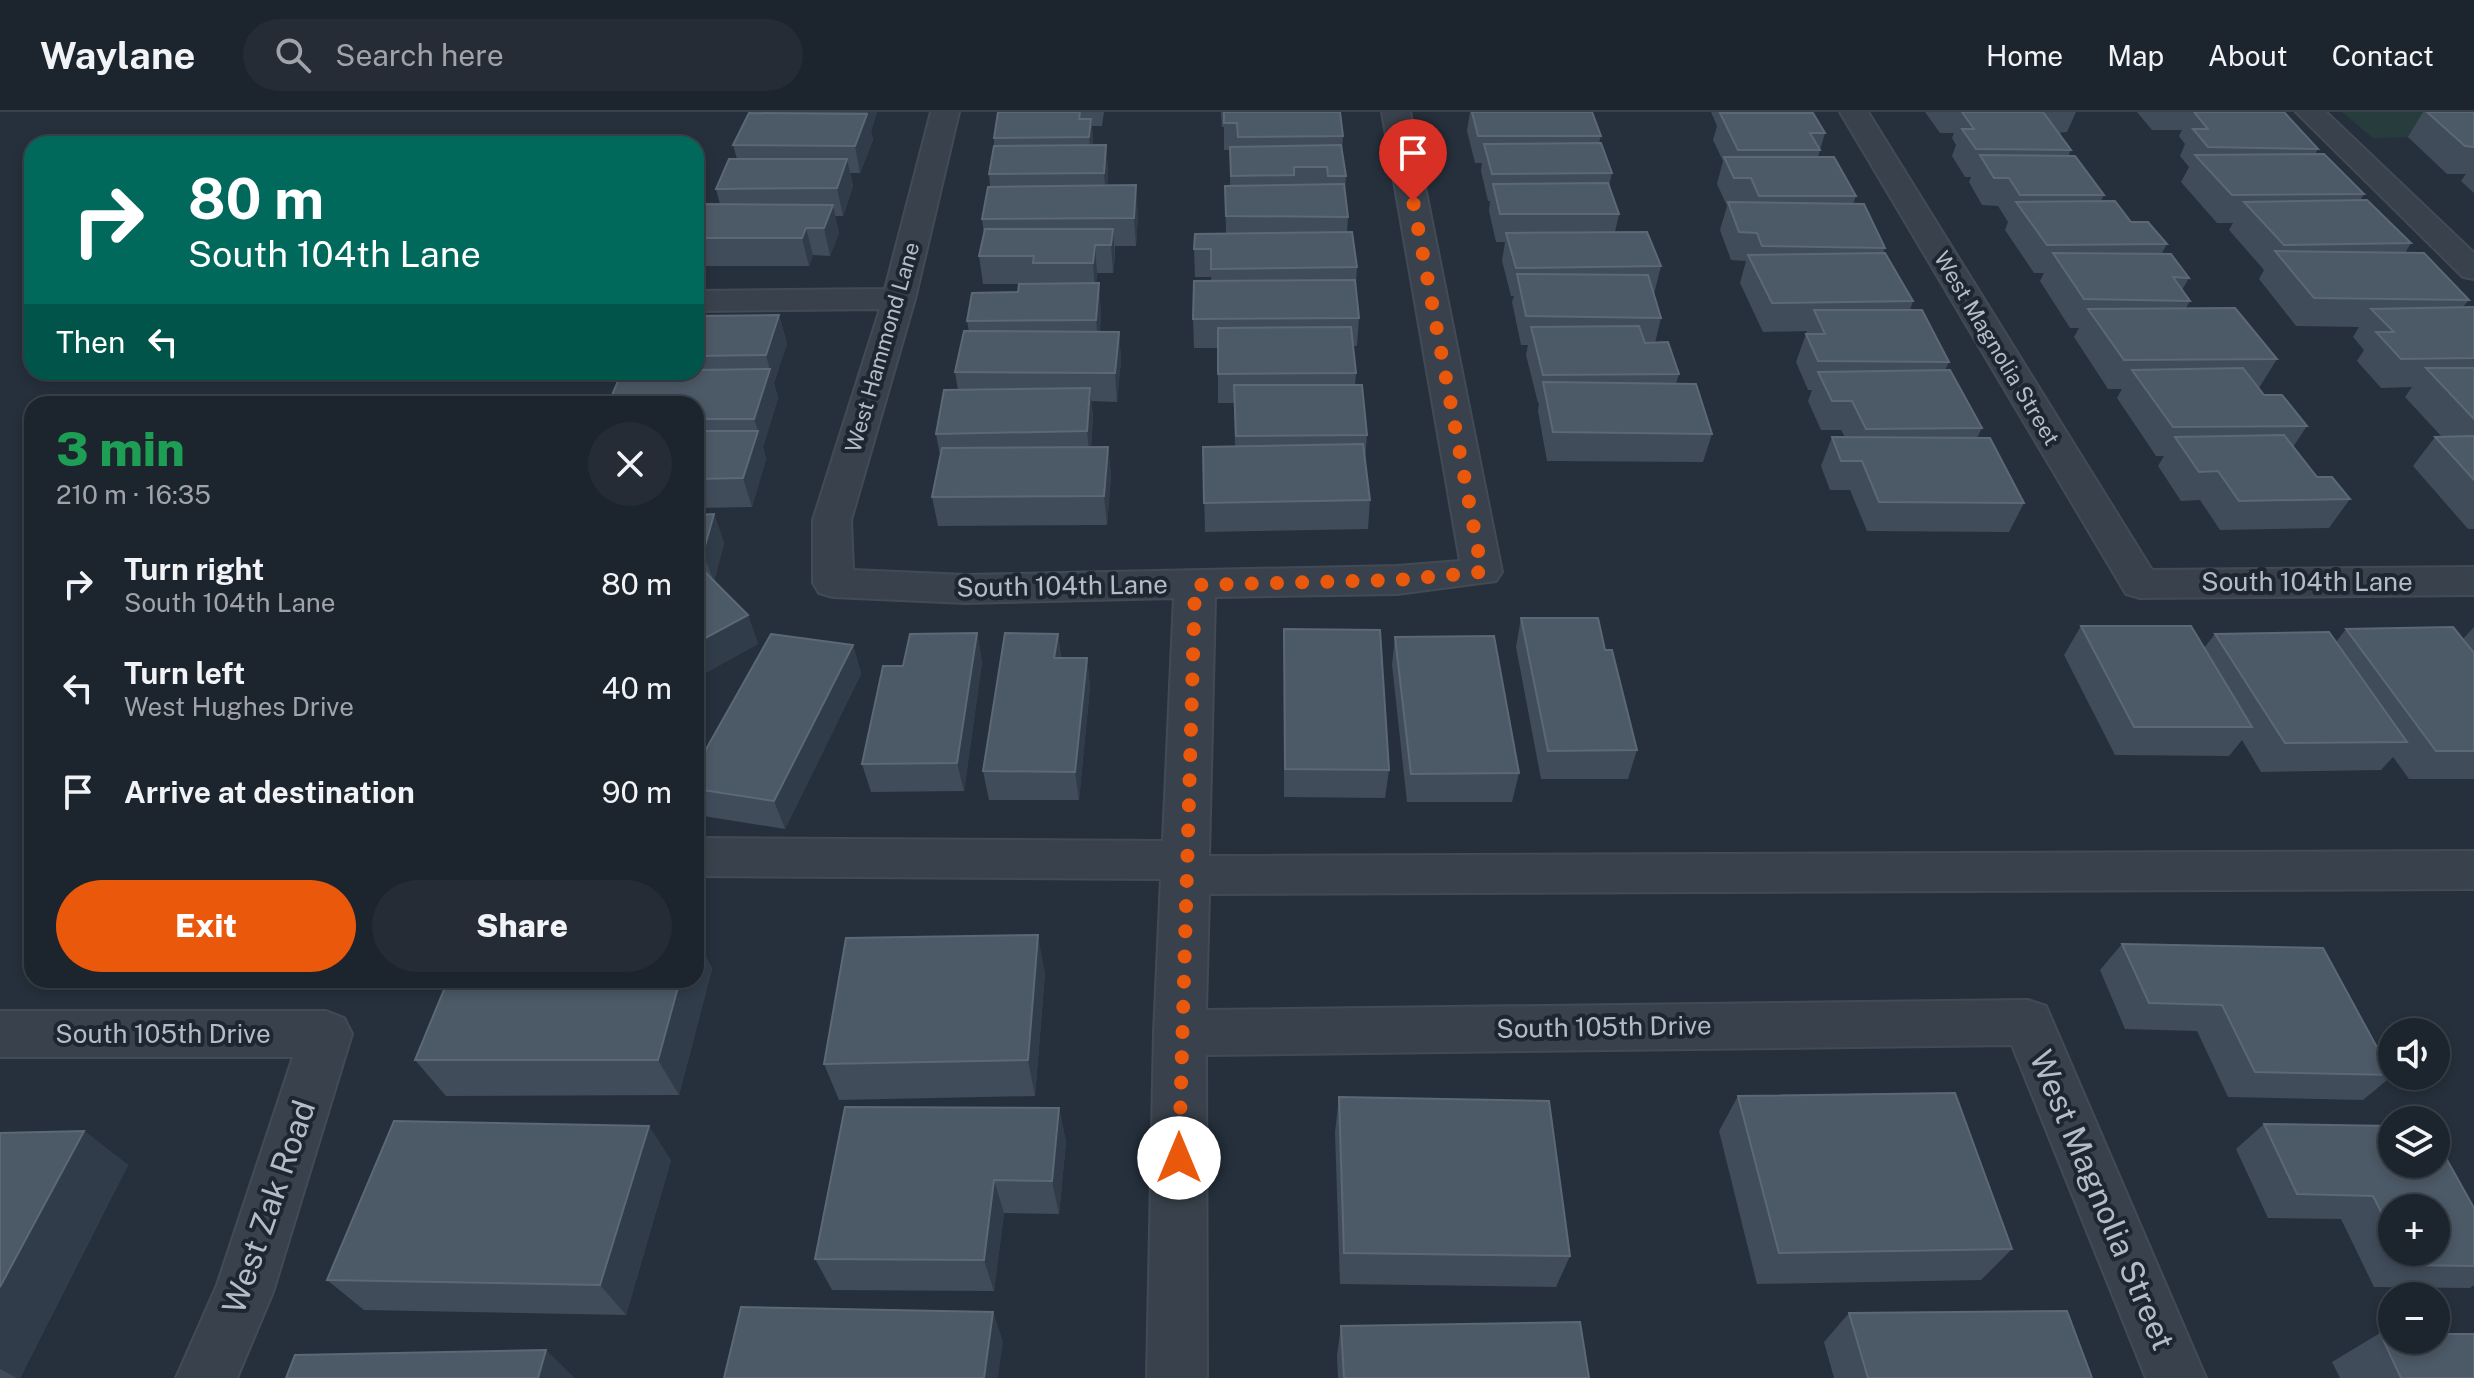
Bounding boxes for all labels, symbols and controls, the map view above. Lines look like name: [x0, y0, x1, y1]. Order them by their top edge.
search box: [243, 19, 803, 91]
text: Waylane: [40, 33, 195, 78]
icon: search: [271, 33, 315, 77]
text: Search here: [335, 37, 504, 73]
text: Home: [1986, 39, 2063, 72]
text: Map: [2107, 39, 2164, 72]
text: About: [2208, 39, 2288, 72]
text: Contact: [2332, 39, 2434, 72]
pin: [1379, 119, 1447, 201]
icon: arrive: [1391, 131, 1435, 175]
text: 80 m: [188, 166, 324, 232]
icon: right: [56, 168, 160, 272]
text: South 104th Lane: [188, 233, 481, 275]
street label: West Hammond Lane: [840, 239, 924, 455]
street label: West Magnolia Street: [1929, 246, 2065, 450]
icon: left: [141, 320, 185, 364]
text: Then: [56, 324, 125, 360]
text: 3 min: [56, 420, 185, 477]
button: close: [588, 422, 672, 506]
text: 210 m · 16:35: [56, 479, 211, 510]
text: Turn right: [124, 551, 264, 587]
icon: right: [56, 562, 100, 606]
text: 80 m: [601, 566, 672, 602]
street label: South 104th Lane: [2201, 566, 2413, 597]
street label: South 104th Lane: [956, 568, 1168, 603]
text: South 104th Lane: [124, 587, 336, 618]
text: Turn left: [124, 655, 245, 691]
icon: left: [56, 666, 100, 710]
text: 40 m: [602, 670, 672, 706]
text: West Hughes Drive: [124, 691, 354, 722]
icon: arrive: [56, 770, 100, 814]
text: Arrive at destination: [124, 774, 415, 810]
text: 90 m: [602, 774, 672, 810]
button: Exit: [56, 880, 356, 972]
button: Share: [372, 880, 672, 972]
street label: South 105th Drive: [1496, 1009, 1712, 1044]
street label: South 105th Drive: [55, 1018, 271, 1049]
map controls: [2378, 1018, 2450, 1354]
button: sound: [2378, 1018, 2450, 1090]
street label: West Magnolia Street: [2023, 1044, 2182, 1355]
street label: West Zak Road: [215, 1095, 322, 1318]
button: layers: [2378, 1106, 2450, 1178]
position arrow: [1137, 1116, 1221, 1200]
button: +: [2378, 1194, 2450, 1266]
button: −: [2378, 1282, 2450, 1354]

